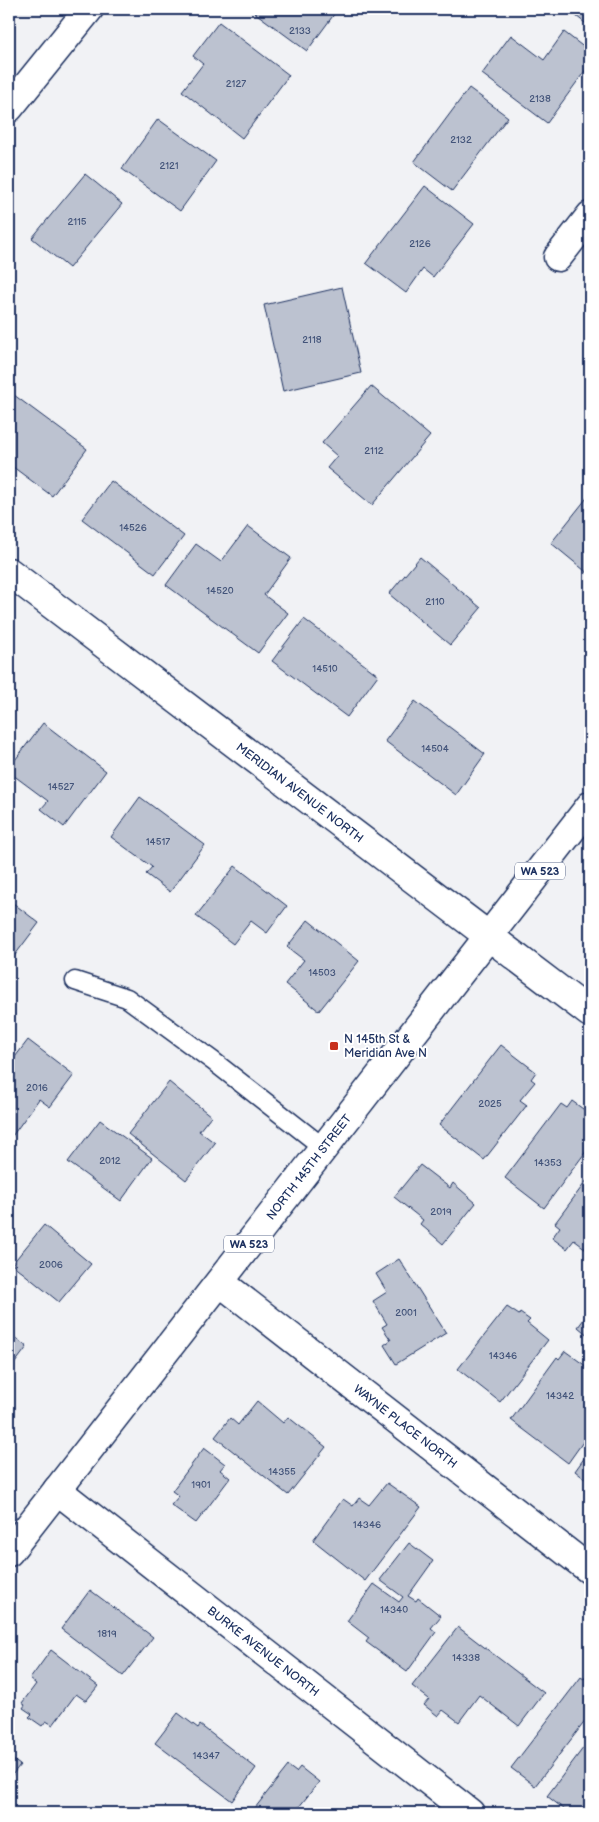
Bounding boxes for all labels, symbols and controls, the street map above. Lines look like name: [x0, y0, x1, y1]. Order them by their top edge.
house number: 2133: [289, 25, 311, 37]
house number: 2127: [226, 78, 246, 90]
house number: 2138: [529, 93, 551, 105]
house number: 2132: [450, 134, 472, 146]
house number: 2121: [159, 160, 179, 172]
house number: 2115: [67, 216, 87, 228]
house number: 2126: [409, 238, 431, 250]
house number: 2118: [302, 334, 322, 346]
house number: 2112: [364, 445, 384, 457]
house number: 14526: [119, 522, 147, 534]
house number: 14520: [206, 585, 234, 597]
house number: 2110: [425, 596, 445, 608]
house number: 14510: [312, 663, 338, 675]
street label: MERIDIAN AVENUE NORTH: [233, 740, 366, 846]
house number: 14504: [421, 743, 449, 755]
house number: 14527: [48, 781, 74, 793]
house number: 14517: [146, 836, 170, 848]
road number: WA 523: [515, 862, 565, 879]
house number: 14503: [308, 967, 336, 979]
place label: N 145th St & Meridian Ave N: [344, 1032, 427, 1061]
marker: N 145th St & Meridian Ave N: [328, 1040, 340, 1052]
house number: 2016: [26, 1082, 48, 1094]
house number: 2025: [478, 1098, 502, 1110]
street label: NORTH 145TH STREET: [263, 1111, 356, 1223]
house number: 2012: [99, 1155, 121, 1167]
house number: 14353: [534, 1157, 562, 1169]
house number: 2019: [430, 1206, 452, 1218]
road number: WA 523: [224, 1236, 274, 1252]
house number: 2006: [39, 1259, 63, 1271]
house number: 2001: [395, 1307, 417, 1319]
house number: 14346: [489, 1350, 517, 1362]
street label: WAYNE PLACE NORTH: [350, 1382, 460, 1472]
house number: 14342: [546, 1390, 574, 1402]
house number: 14355: [268, 1466, 296, 1478]
house number: 1901: [191, 1479, 211, 1491]
house number: 14346: [353, 1519, 381, 1531]
street label: BURKE AVENUE NORTH: [204, 1603, 322, 1700]
house number: 14340: [380, 1604, 408, 1616]
house number: 1819: [97, 1628, 117, 1640]
house number: 14338: [452, 1652, 480, 1664]
house number: 14347: [192, 1750, 220, 1762]

